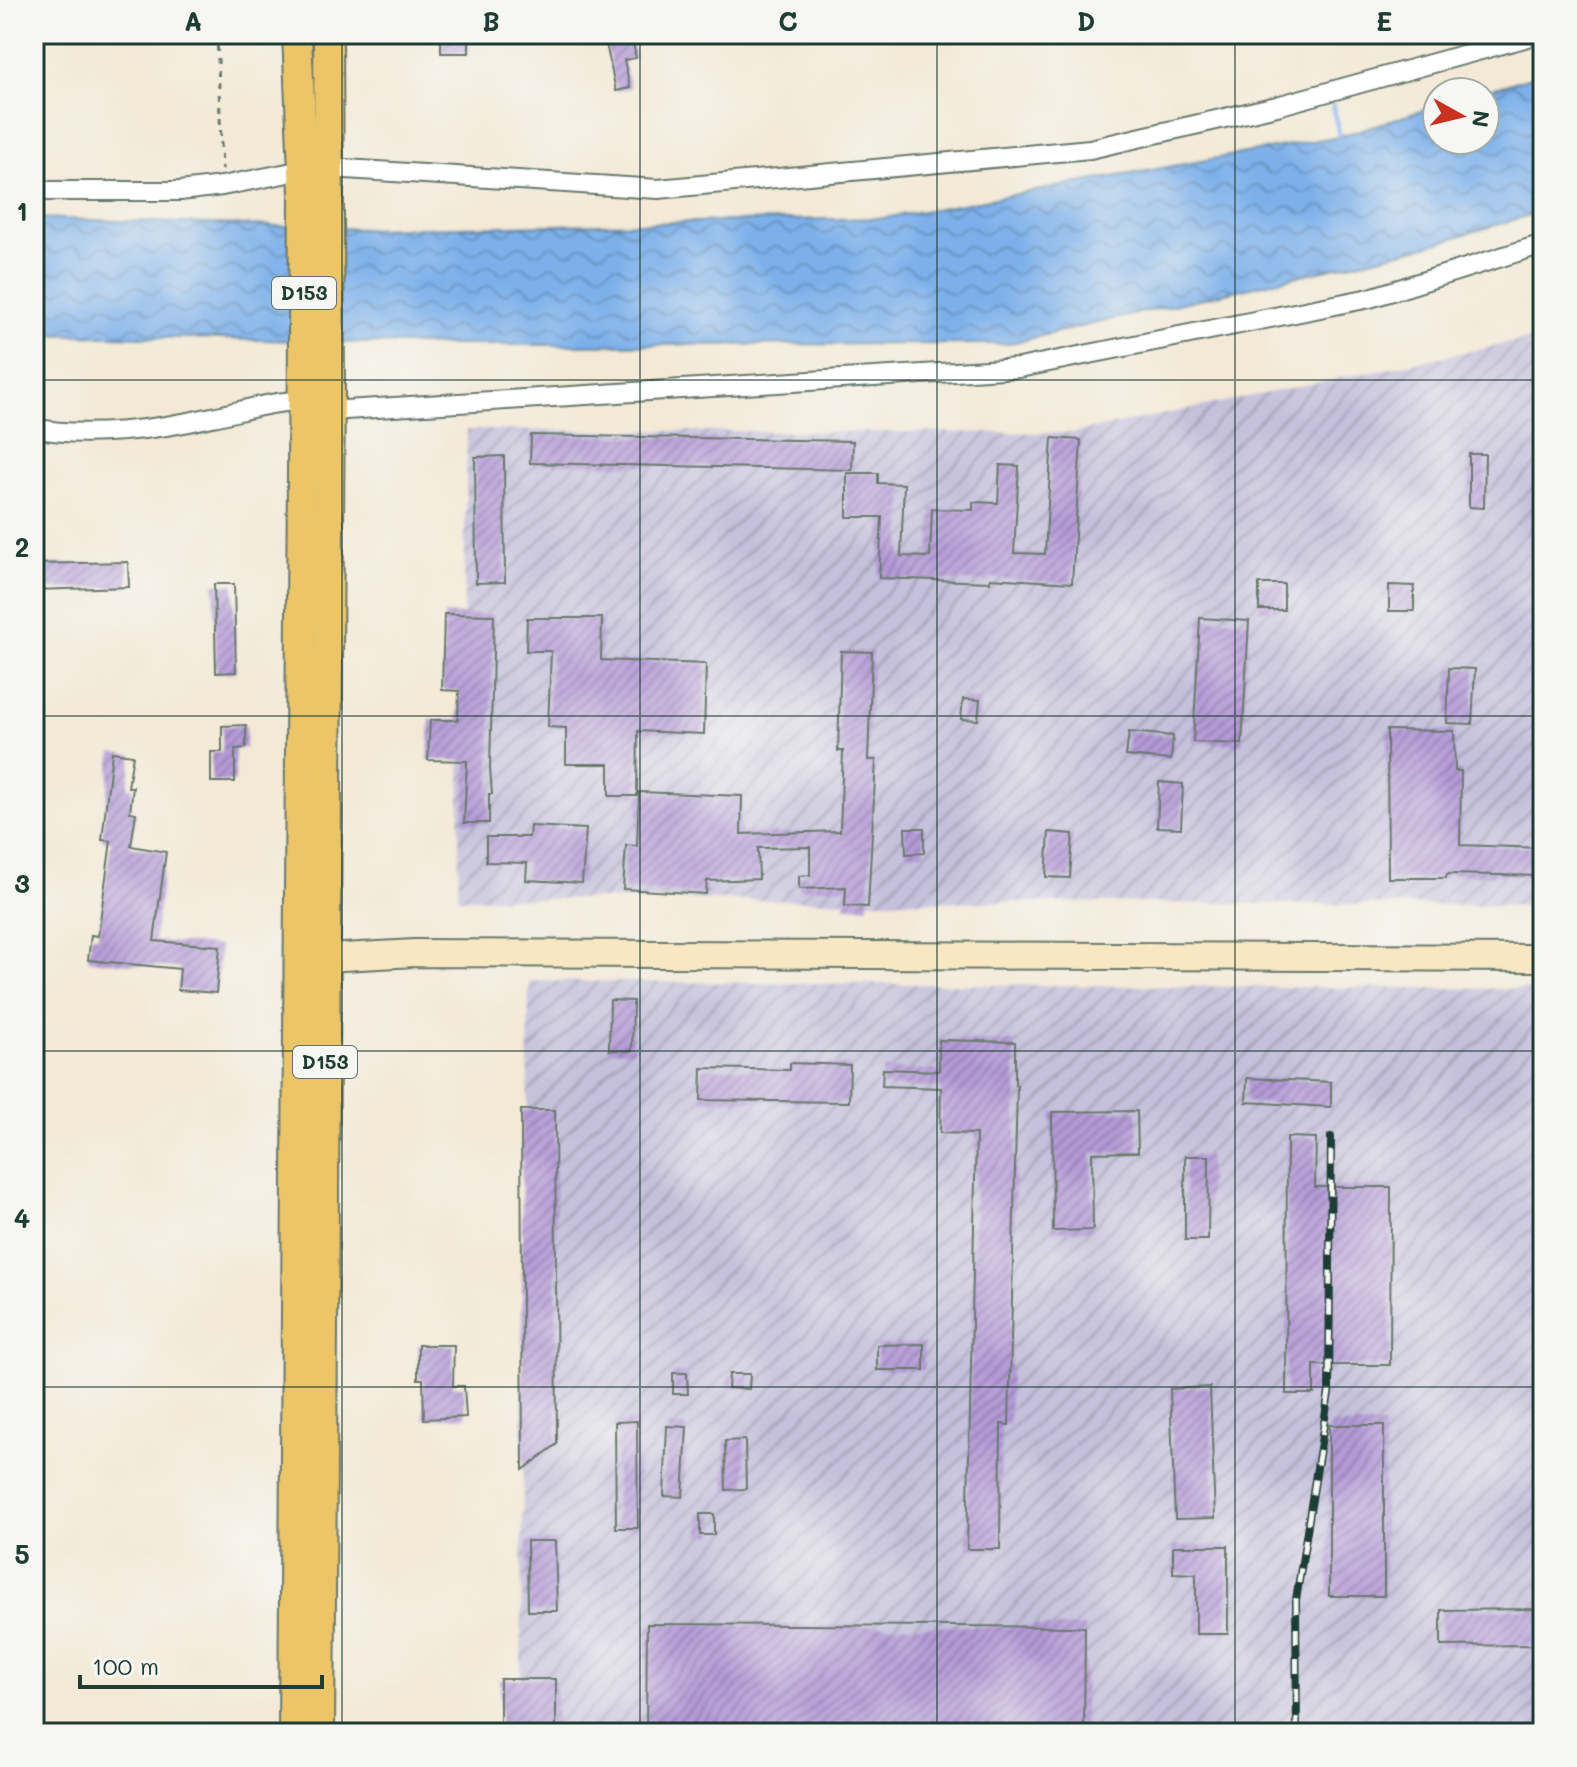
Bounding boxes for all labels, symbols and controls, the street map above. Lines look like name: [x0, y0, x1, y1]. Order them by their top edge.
text: A: [184, 4, 202, 38]
text: B: [482, 4, 500, 38]
text: C: [778, 4, 798, 38]
text: D: [1077, 4, 1095, 38]
text: E: [1376, 4, 1392, 38]
north arrow: [1421, 76, 1501, 156]
text: N: [1466, 109, 1497, 129]
text: 1: [16, 194, 28, 228]
road number: D153: [272, 277, 336, 309]
text: 2: [15, 530, 29, 564]
text: 3: [14, 866, 30, 900]
road number: D153: [293, 1046, 357, 1078]
text: 4: [14, 1201, 30, 1235]
text: 5: [14, 1537, 30, 1571]
scale bar: [80, 1639, 322, 1689]
text: 100 m: [92, 1650, 159, 1681]

